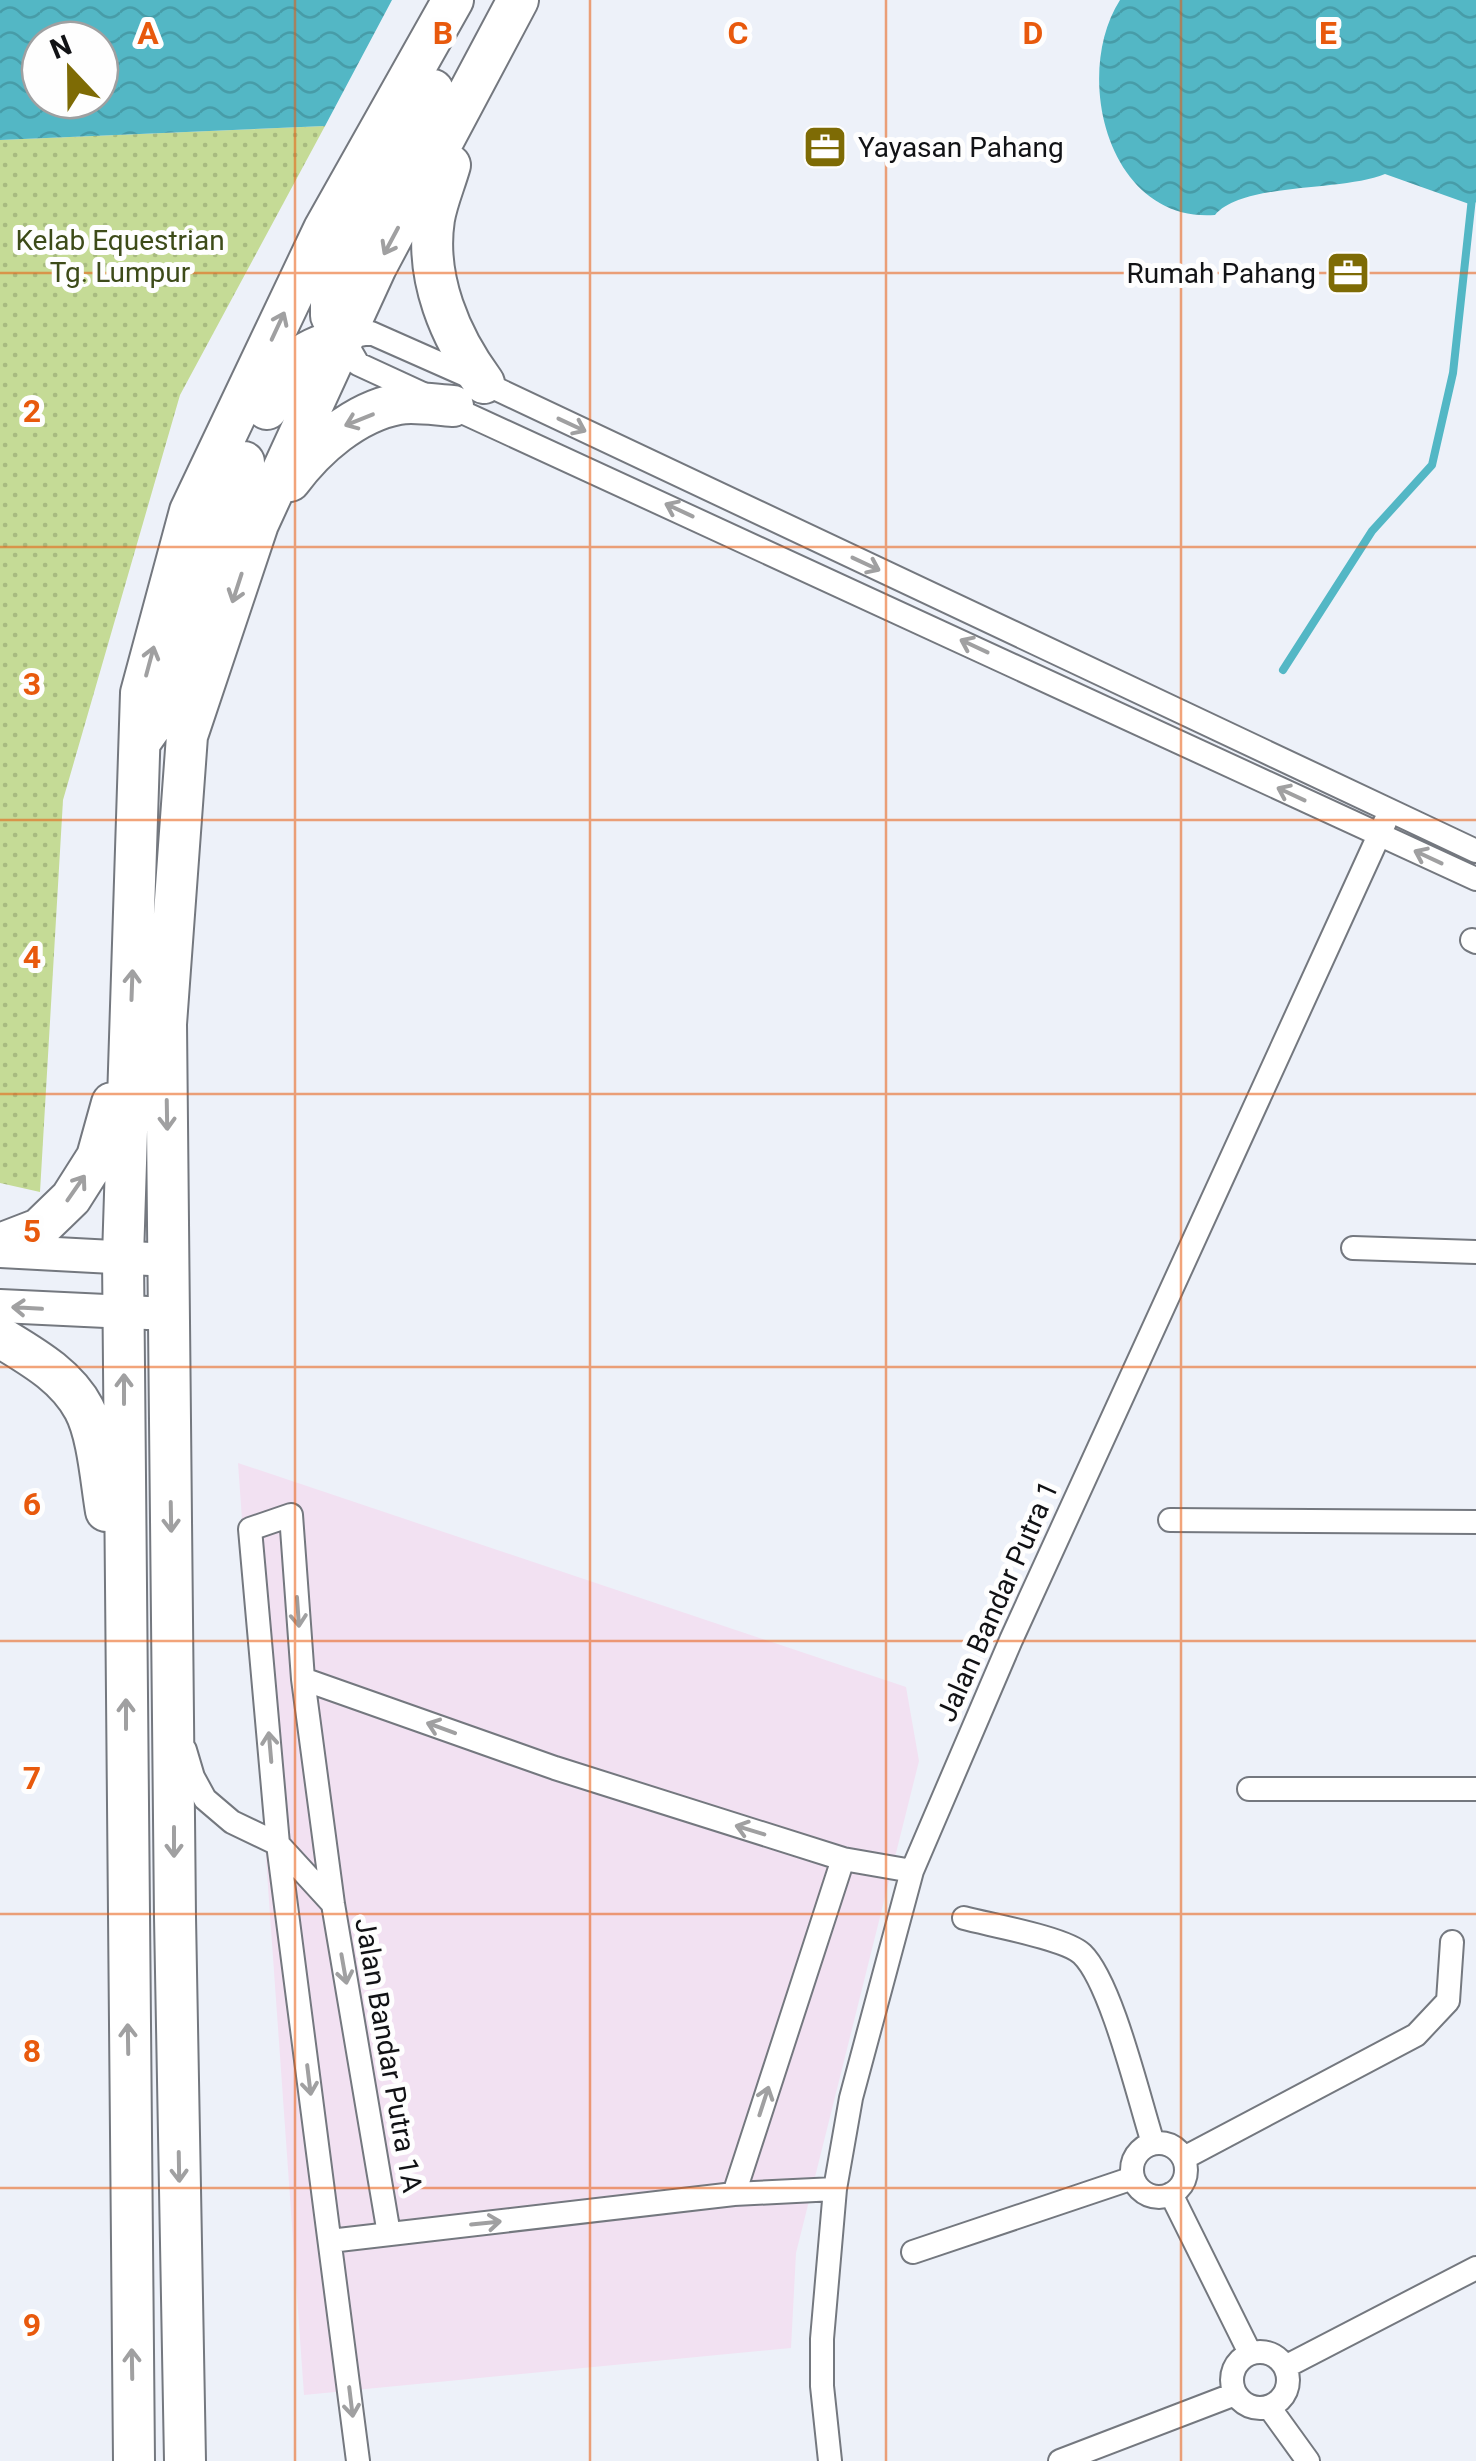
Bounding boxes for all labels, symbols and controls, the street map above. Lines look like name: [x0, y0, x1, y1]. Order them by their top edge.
text: A: [137, 14, 159, 52]
text: B: [433, 14, 453, 52]
text: C: [728, 14, 748, 52]
text: D: [1023, 14, 1043, 52]
text: E: [1319, 14, 1337, 52]
north arrow: [20, 20, 120, 120]
text: N: [45, 28, 76, 66]
office icon: Yayasan Pahang: [802, 124, 848, 170]
place label: Yayasan Pahang: [858, 131, 1064, 164]
park label: Kelab Equestrian Tg. Lumpur: [15, 224, 225, 289]
one-way arrow: [380, 225, 400, 255]
office icon: Rumah Pahang: [1325, 250, 1371, 296]
place label: Rumah Pahang: [1127, 257, 1316, 290]
one-way arrow: [270, 312, 289, 342]
text: 2: [23, 392, 41, 430]
one-way arrow: [344, 412, 375, 430]
one-way arrow: [556, 416, 586, 435]
one-way arrow: [664, 500, 695, 518]
one-way arrow: [850, 555, 880, 574]
one-way arrow: [226, 572, 244, 604]
one-way arrow: [959, 636, 989, 655]
one-way arrow: [141, 646, 160, 677]
text: 3: [23, 665, 41, 703]
one-way arrow: [1277, 783, 1307, 802]
one-way arrow: [1414, 846, 1444, 865]
text: 4: [23, 938, 41, 976]
one-way arrow: [123, 969, 142, 1001]
one-way arrow: [158, 1098, 176, 1130]
one-way arrow: [66, 1175, 87, 1202]
text: 5: [23, 1212, 41, 1250]
one-way arrow: [12, 1298, 44, 1317]
one-way arrow: [114, 1373, 134, 1406]
street label: Jalan Bandar Putra 1: [930, 1476, 1065, 1727]
text: 6: [23, 1485, 41, 1523]
one-way arrow: [162, 1500, 180, 1532]
one-way arrow: [289, 1595, 308, 1627]
one-way arrow: [116, 1698, 136, 1730]
one-way arrow: [427, 1718, 458, 1736]
one-way arrow: [260, 1732, 279, 1764]
text: 7: [23, 1759, 41, 1797]
one-way arrow: [735, 1819, 767, 1837]
one-way arrow: [164, 1824, 184, 1857]
street label: Jalan Bandar Putra 1A: [348, 1915, 429, 2195]
one-way arrow: [335, 1952, 354, 1985]
one-way arrow: [118, 2023, 138, 2056]
text: 8: [23, 2032, 41, 2070]
one-way arrow: [300, 2063, 319, 2096]
one-way arrow: [757, 2086, 775, 2117]
one-way arrow: [170, 2150, 189, 2182]
one-way arrow: [469, 2213, 502, 2232]
text: 9: [23, 2306, 41, 2344]
one-way arrow: [123, 2348, 142, 2380]
one-way arrow: [342, 2386, 360, 2418]

